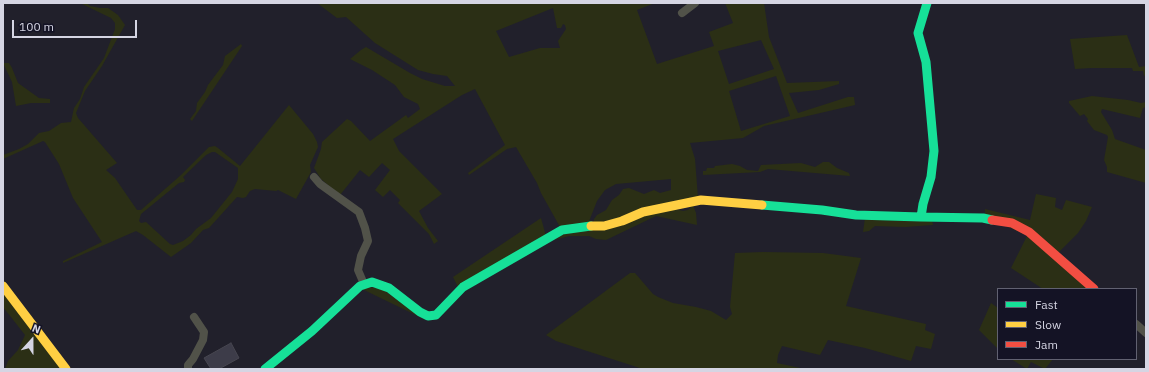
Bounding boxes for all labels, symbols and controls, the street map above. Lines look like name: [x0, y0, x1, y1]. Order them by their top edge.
scale bar: [14, 12, 139, 38]
text: 100 m: [19, 19, 54, 34]
legend: [997, 288, 1137, 360]
text: Fast: [1035, 297, 1058, 312]
text: Slow: [1035, 317, 1061, 332]
north arrow: [12, 320, 52, 360]
text: N: [30, 321, 43, 337]
text: Jam: [1035, 337, 1058, 352]

